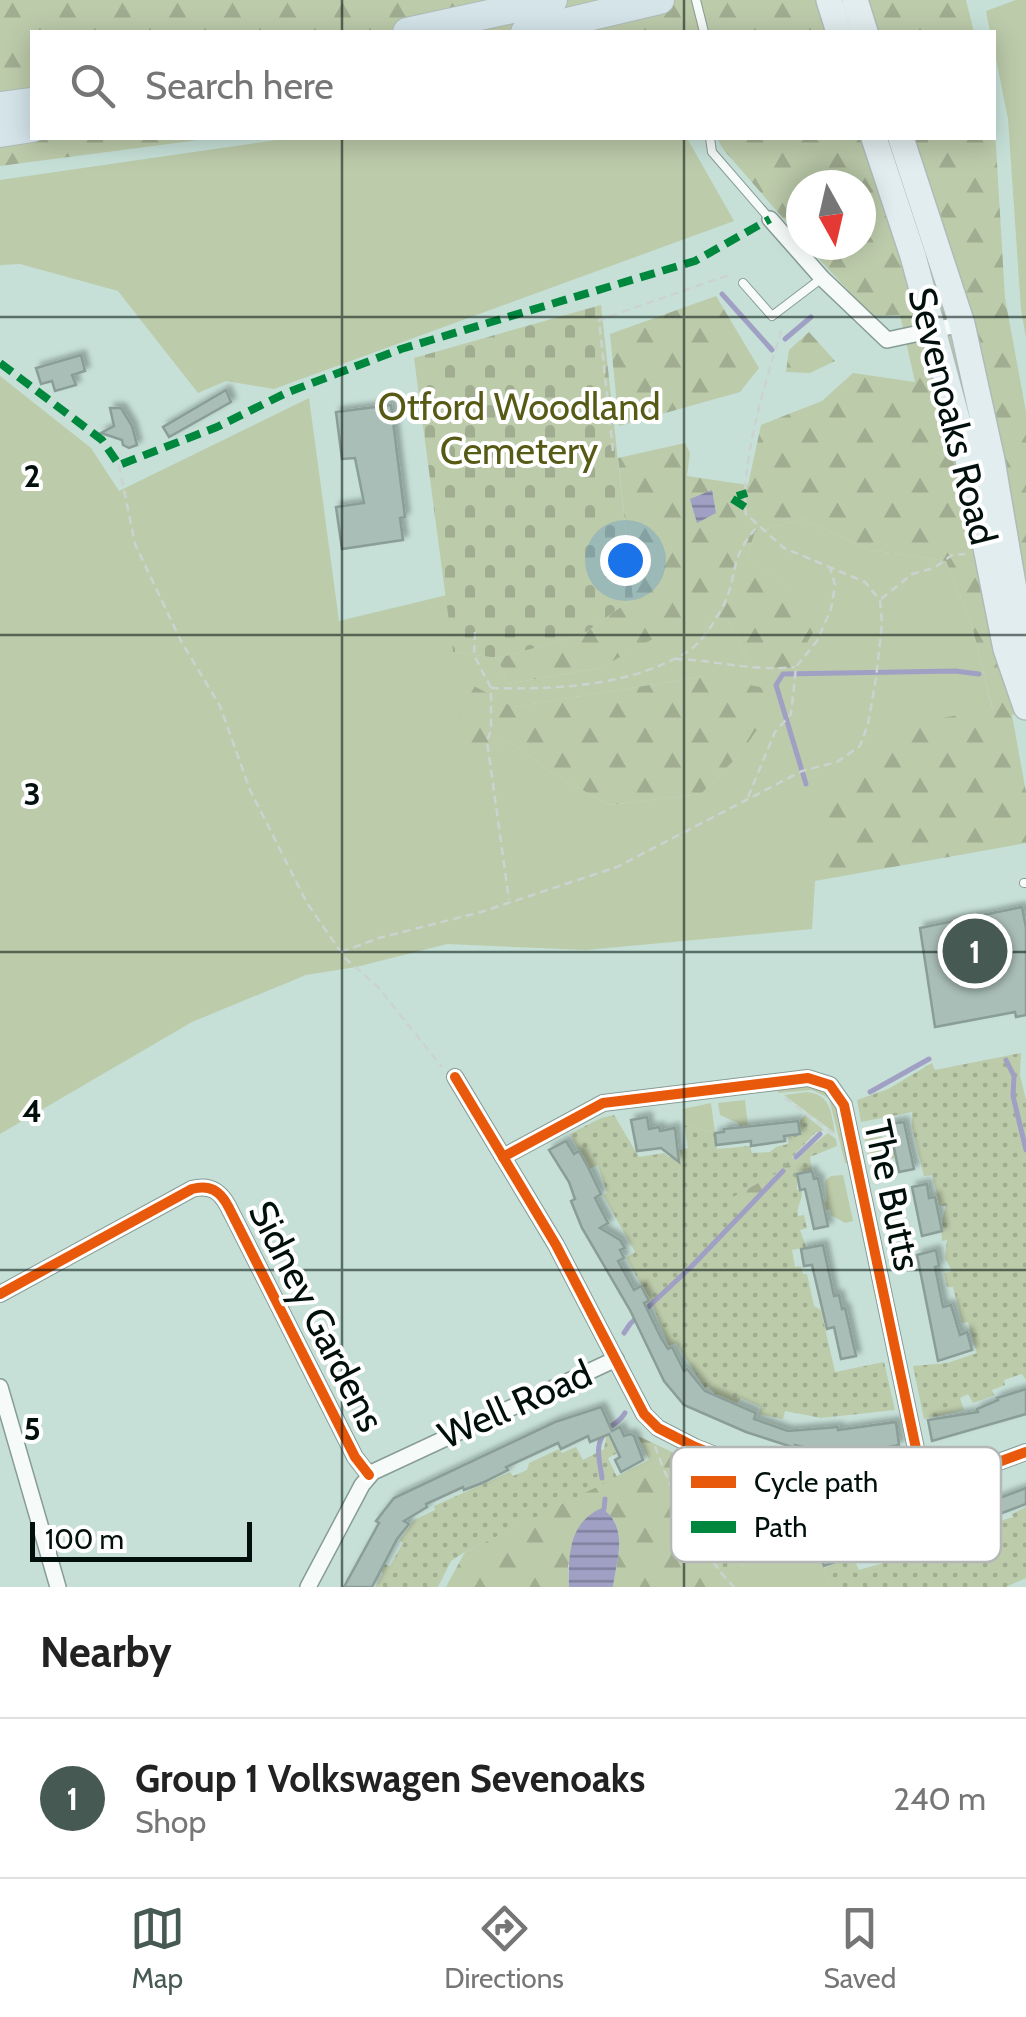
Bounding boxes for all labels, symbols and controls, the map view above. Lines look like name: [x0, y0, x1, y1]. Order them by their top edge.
search box: [30, 30, 996, 140]
icon: search: [65, 58, 120, 113]
text: Search here: [145, 62, 334, 109]
north arrow: [786, 170, 876, 260]
street label: Sevenoaks Road: [898, 283, 1008, 549]
park label: Otford Woodland Cemetery: [377, 383, 661, 474]
text: 2: [24, 456, 40, 495]
your location: [600, 535, 651, 586]
text: 3: [23, 774, 41, 813]
pin: 1: [942, 914, 1008, 988]
text: 4: [22, 1091, 42, 1130]
street label: The Butts: [854, 1116, 932, 1274]
street label: Sidney Gardens: [239, 1193, 395, 1439]
street label: Well Road: [431, 1349, 599, 1459]
text: 5: [23, 1409, 41, 1448]
legend: [671, 1447, 1001, 1562]
text: Cycle path: [754, 1465, 878, 1499]
text: Path: [754, 1510, 807, 1544]
scale bar: [30, 1517, 252, 1562]
text: 100 m: [45, 1522, 124, 1556]
text: Nearby: [40, 1626, 172, 1678]
text: Group 1 Volkswagen Sevenoaks: [135, 1755, 645, 1802]
text: 1: [67, 1779, 78, 1818]
text: 240 m: [893, 1779, 986, 1818]
text: Shop: [135, 1802, 206, 1841]
tab: Map: [130, 1901, 185, 1995]
tab: Directions: [444, 1901, 564, 1995]
tab: Saved: [824, 1901, 896, 1995]

